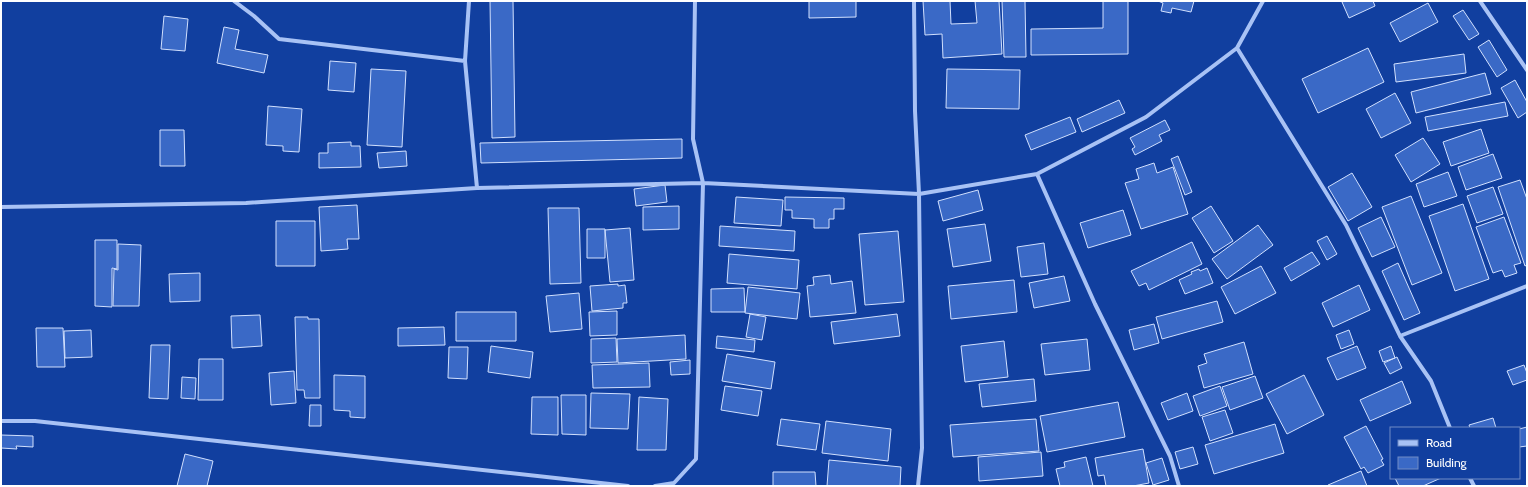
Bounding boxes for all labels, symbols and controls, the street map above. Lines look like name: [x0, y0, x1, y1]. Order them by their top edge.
legend: [1390, 427, 1520, 479]
text: Road: [1426, 435, 1452, 450]
text: Building: [1426, 455, 1468, 470]

